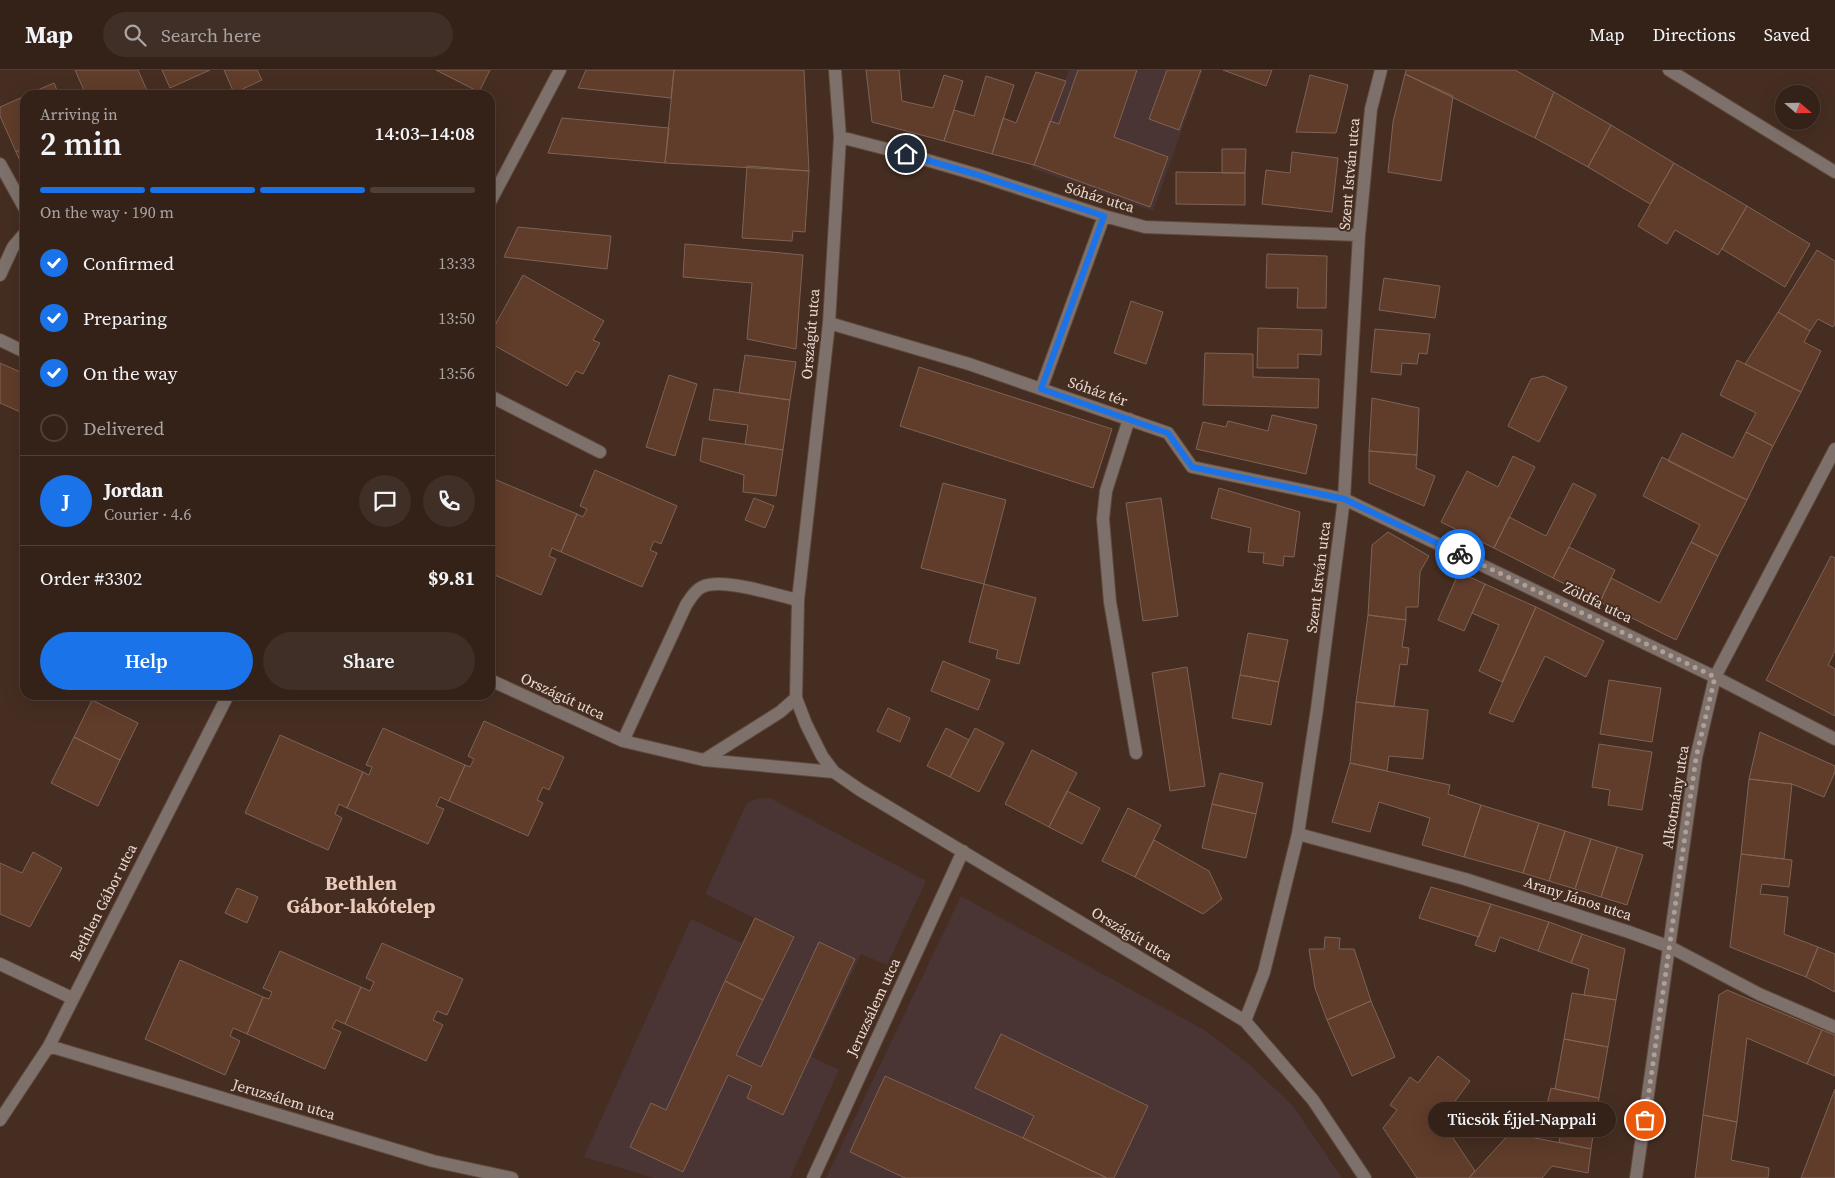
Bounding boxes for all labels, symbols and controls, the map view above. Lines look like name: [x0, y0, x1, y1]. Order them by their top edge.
search box: [103, 12, 453, 57]
text: Map: [25, 18, 73, 51]
icon: search: [121, 21, 149, 49]
text: Search here: [161, 22, 261, 48]
text: Map: [1589, 22, 1625, 47]
text: Directions: [1653, 22, 1736, 47]
text: Saved: [1764, 22, 1810, 47]
north arrow: [1775, 85, 1820, 130]
map controls: [1775, 85, 1820, 130]
text: Arriving in: [40, 103, 118, 125]
street label: Szent István utca: [1334, 117, 1364, 231]
text: 14:03–14:08: [375, 120, 475, 146]
text: 2 min: [40, 122, 122, 166]
pin: [885, 133, 927, 175]
icon: home: [892, 140, 920, 168]
street label: Sóház utca: [1063, 177, 1138, 218]
text: On the way · 190 m: [40, 201, 174, 223]
icon: check: [40, 249, 68, 277]
text: Confirmed: [83, 250, 174, 276]
text: 13:33: [438, 252, 475, 274]
street label: Országút utca: [796, 287, 824, 380]
icon: check: [40, 304, 68, 332]
text: Preparing: [83, 305, 167, 331]
text: 13:50: [438, 307, 475, 329]
icon: check: [40, 359, 68, 387]
text: On the way: [83, 360, 178, 386]
text: 13:56: [438, 362, 475, 384]
street label: Sóház tér: [1065, 371, 1131, 411]
text: Delivered: [83, 415, 164, 441]
button: chat: [359, 475, 411, 527]
button: phone: [423, 475, 475, 527]
text: Jordan: [104, 477, 163, 503]
text: J: [62, 488, 70, 514]
text: Courier · 4.6: [104, 503, 192, 525]
street label: Szent István utca: [1301, 520, 1335, 634]
courier: [1435, 529, 1485, 579]
icon: bike: [1446, 540, 1474, 568]
text: Order #3302: [40, 565, 142, 591]
text: $9.81: [428, 565, 475, 591]
street label: Zöldfa utca: [1560, 576, 1636, 628]
button: Help: [40, 632, 253, 690]
button: Share: [263, 632, 475, 690]
street label: Országút utca: [517, 667, 609, 725]
street label: Alkotmány utca: [1656, 743, 1694, 850]
street label: Bethlen Gábor utca: [64, 840, 142, 964]
district label: Bethlen Gábor-lakótelep: [287, 869, 435, 920]
street label: Arany János utca: [1521, 871, 1635, 925]
street label: Országút utca: [1088, 902, 1177, 967]
street label: Jeruzsálem utca: [841, 954, 905, 1061]
street label: Jeruzsálem utca: [229, 1073, 338, 1125]
pin: [1624, 1099, 1666, 1141]
callout: Tücsök Éjjel-Nappali: [1428, 1102, 1615, 1138]
icon: bag: [1631, 1106, 1659, 1134]
text: Tücsök Éjjel-Nappali: [1448, 1108, 1596, 1130]

